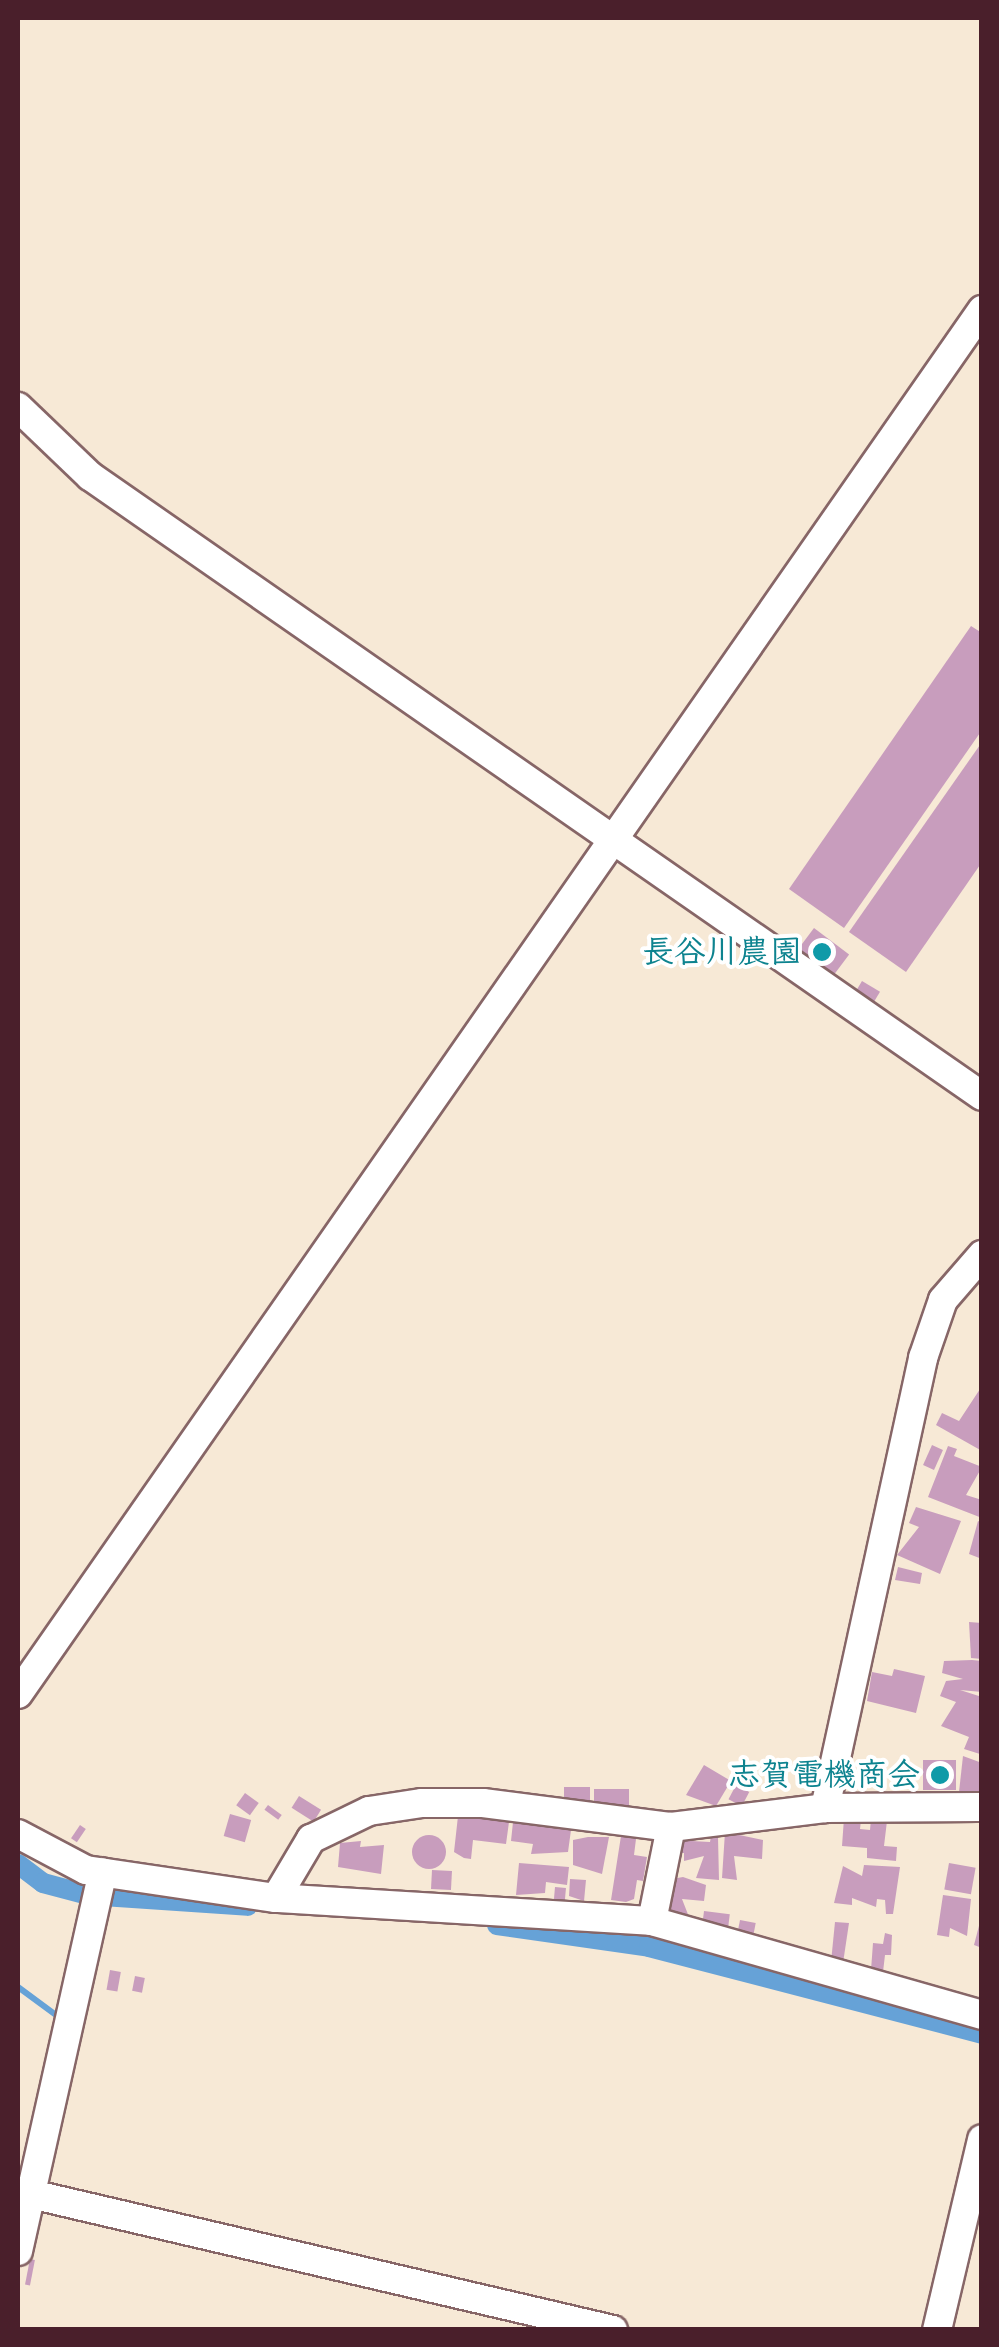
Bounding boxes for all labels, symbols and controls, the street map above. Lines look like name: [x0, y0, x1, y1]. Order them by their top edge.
place label: 長谷川農園: [642, 933, 802, 971]
marker: 長谷川農園: [811, 941, 833, 963]
place label: 志賀電機商会: [728, 1756, 920, 1794]
marker: 志賀電機商会: [929, 1764, 951, 1786]

